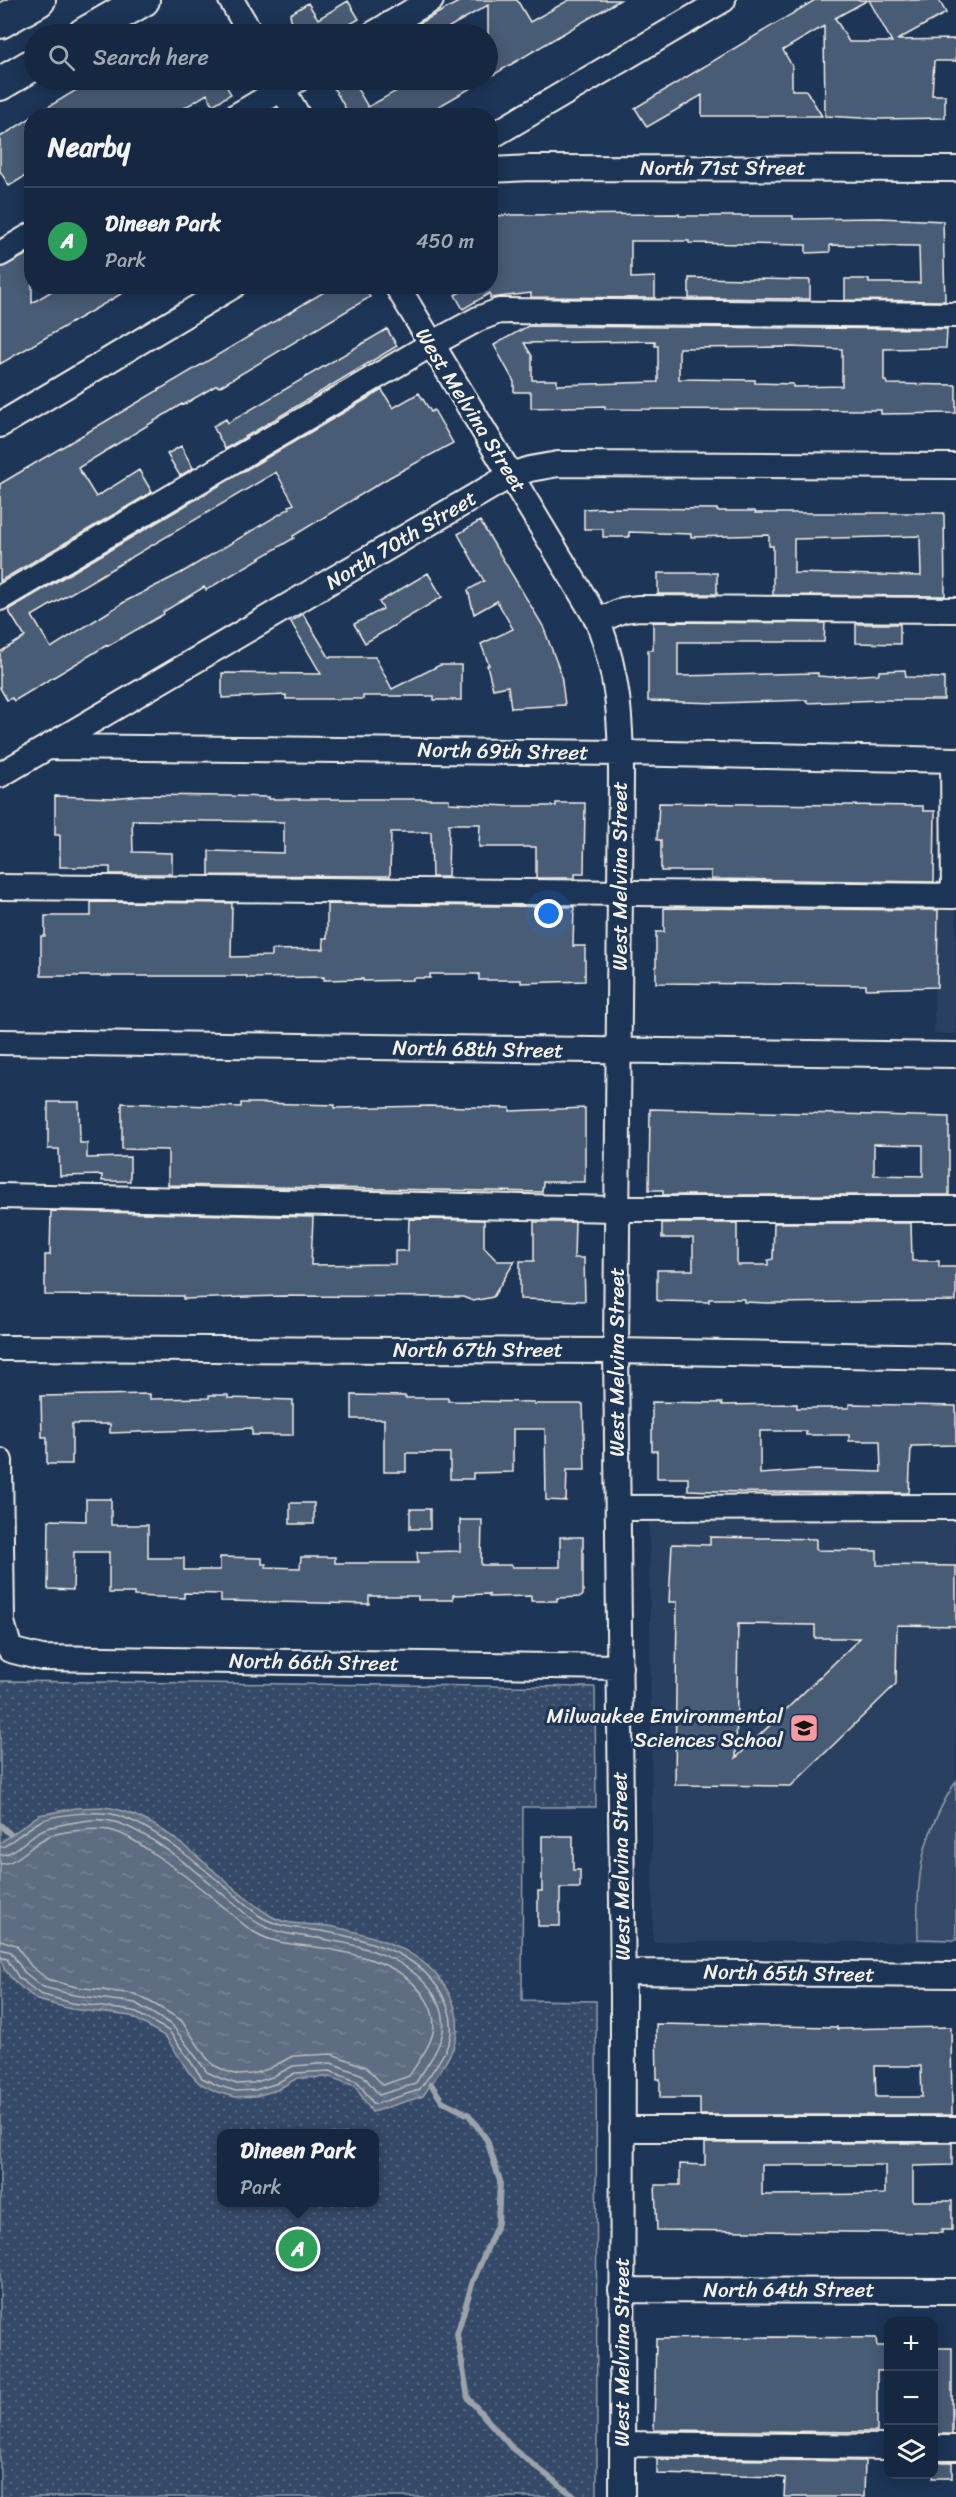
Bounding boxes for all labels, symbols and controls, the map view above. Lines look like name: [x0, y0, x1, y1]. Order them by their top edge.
search box: [24, 24, 498, 90]
text: Search here: [93, 38, 209, 77]
icon: search: [45, 41, 78, 74]
text: Nearby: [48, 124, 130, 170]
street label: North 71st Street: [640, 149, 806, 187]
text: Dineen Park: [105, 204, 221, 243]
text: A: [61, 224, 74, 259]
text: 450 m: [416, 224, 474, 259]
text: Park: [105, 243, 146, 278]
street label: West Melvina Street: [405, 320, 537, 500]
street label: North 70th Street: [318, 480, 484, 600]
street label: North 69th Street: [417, 731, 589, 771]
street label: West Melvina Street: [601, 781, 639, 971]
your location: [534, 899, 563, 928]
street label: North 68th Street: [392, 1029, 564, 1069]
street label: West Melvina Street: [598, 1267, 636, 1457]
street label: North 67th Street: [393, 1331, 563, 1369]
street label: North 66th Street: [229, 1642, 399, 1682]
place label: Milwaukee Environmental Sciences School: [546, 1697, 784, 1759]
school or university icon: Milwaukee Environmental Sciences School: [788, 1712, 820, 1744]
street label: West Melvina Street: [600, 1771, 642, 1961]
street label: North 65th Street: [703, 1953, 875, 1993]
popup: [217, 2129, 379, 2207]
text: Dineen Park: [240, 2131, 356, 2170]
text: Park: [240, 2170, 281, 2205]
pin: A: [278, 2226, 318, 2272]
street label: West Melvina Street: [603, 2257, 641, 2447]
street label: North 64th Street: [703, 2271, 875, 2309]
map controls: [884, 2317, 938, 2479]
button: +: [884, 2317, 938, 2371]
button: −: [884, 2371, 938, 2425]
button: layers: [884, 2425, 938, 2479]

